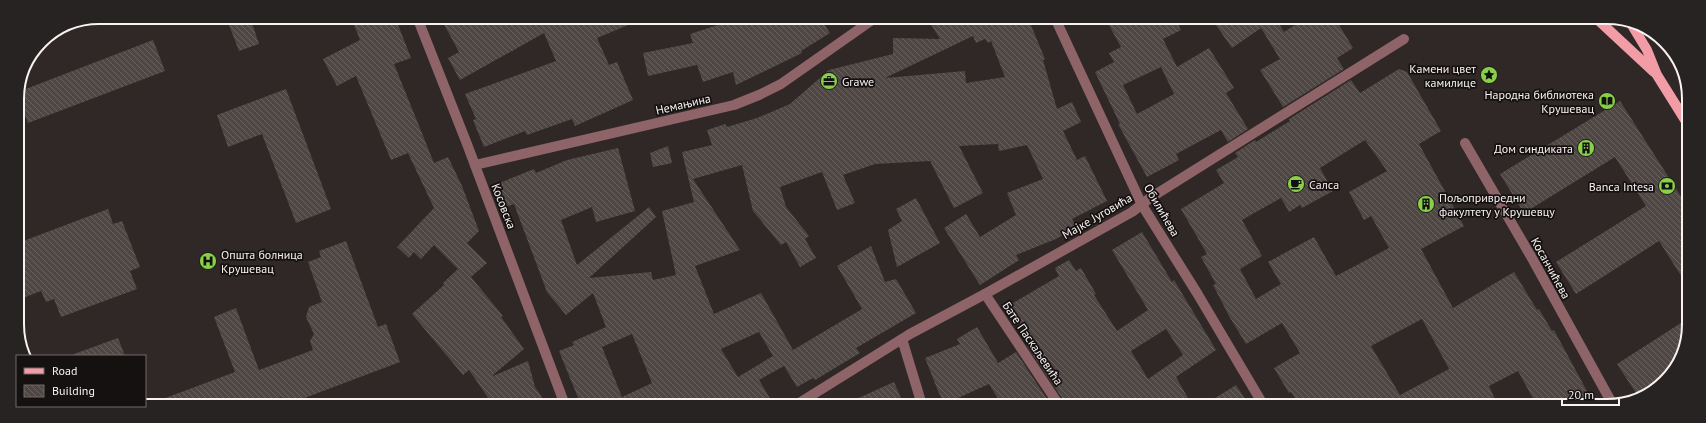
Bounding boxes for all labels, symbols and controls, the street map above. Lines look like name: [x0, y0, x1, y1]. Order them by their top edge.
place label: Камени цвет камилице: [1409, 61, 1476, 90]
place icon: Камени цвет камилице: [1479, 65, 1499, 85]
office icon: Grawe: [819, 71, 839, 91]
place label: Grawe: [842, 74, 874, 89]
place label: Народна библиотека Крушевац: [1484, 87, 1594, 116]
street label: Немањина: [654, 90, 712, 118]
library icon: Народна библиотека Крушевац: [1597, 91, 1617, 111]
building icon: Дом синдиката: [1576, 138, 1596, 158]
place label: Дом синдиката: [1494, 141, 1573, 156]
cafe icon: Салса: [1286, 174, 1306, 194]
bank icon: Banca Intesa: [1657, 176, 1677, 196]
place label: Салса: [1309, 177, 1339, 192]
place label: Banca Intesa: [1589, 179, 1654, 194]
street label: Косовска: [488, 181, 520, 231]
street label: Обилићева: [1141, 181, 1183, 239]
street label: Мајке Југовића: [1059, 190, 1135, 242]
place label: Пољопривредни факултету у Крушевцу: [1439, 190, 1555, 219]
building icon: Пољопривредни факултету у Крушевцу: [1416, 194, 1436, 214]
street label: Косанчићева: [1528, 235, 1574, 301]
place label: Општа болница Крушевац: [221, 247, 303, 276]
hospital icon: Општа болница Крушевац: [198, 251, 218, 271]
street label: Бате Паскаљевића: [1000, 299, 1066, 388]
legend: [16, 355, 146, 407]
text: Road: [52, 363, 77, 378]
scale bar: [1562, 381, 1619, 407]
text: Building: [52, 383, 95, 398]
text: 20 m: [1568, 387, 1594, 402]

